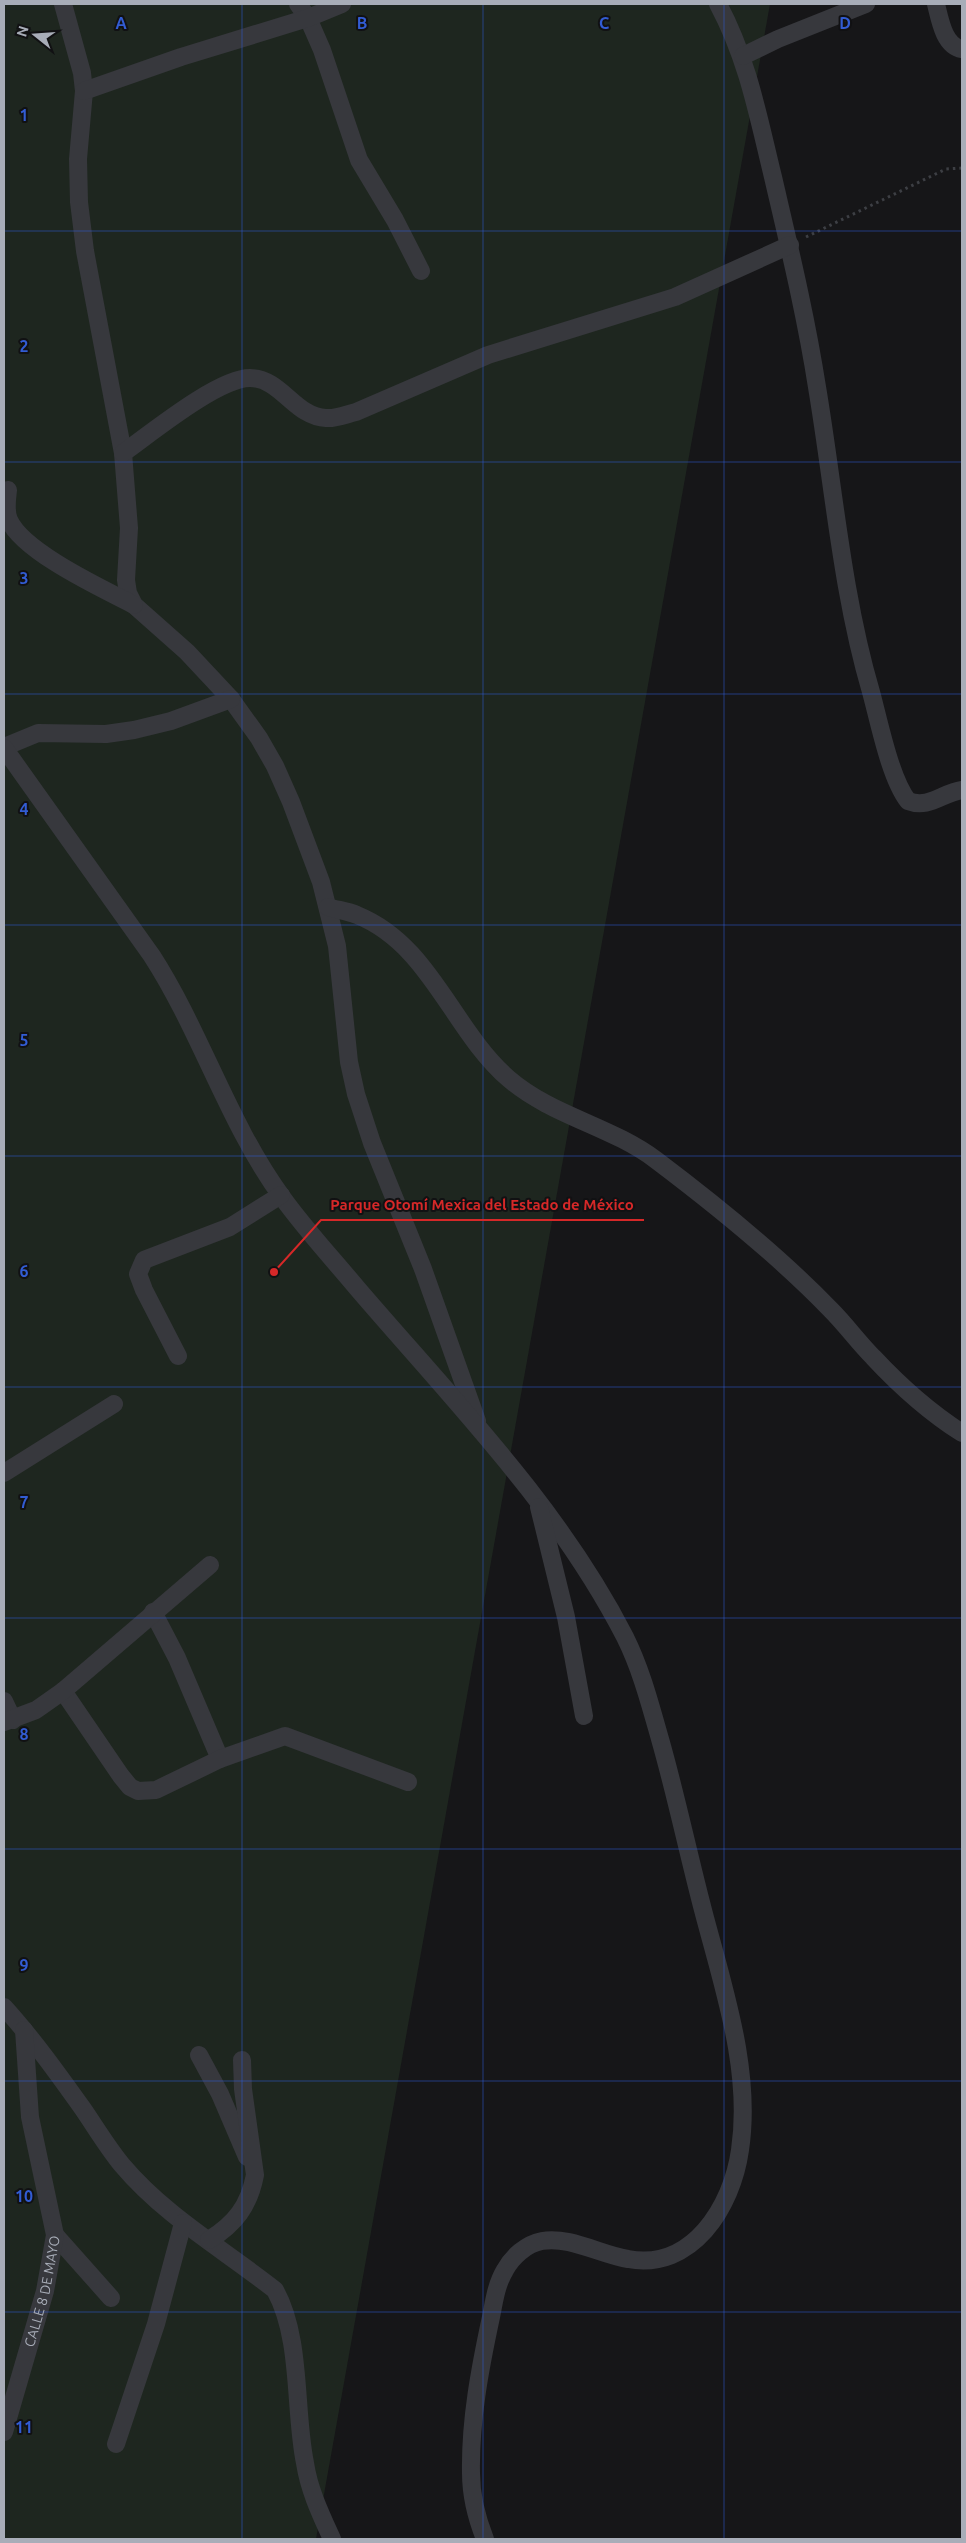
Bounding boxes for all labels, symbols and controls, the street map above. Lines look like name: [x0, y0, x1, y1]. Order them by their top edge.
north arrow: [10, 10, 60, 60]
text: A: [115, 14, 127, 32]
text: B: [357, 14, 367, 32]
text: C: [599, 14, 609, 32]
text: D: [839, 14, 851, 32]
text: N: [13, 24, 32, 39]
text: 1: [19, 106, 29, 124]
text: 2: [19, 337, 29, 355]
text: 3: [19, 569, 29, 587]
text: 4: [19, 800, 29, 818]
text: 5: [19, 1031, 29, 1049]
callout: Parque Otomí Mexica del Estado de México: [321, 1190, 644, 1220]
text: Parque Otomí Mexica del Estado de México: [330, 1196, 634, 1213]
text: 6: [19, 1262, 29, 1280]
text: 7: [19, 1493, 29, 1511]
text: 8: [19, 1725, 29, 1743]
text: 9: [19, 1956, 29, 1974]
text: 10: [15, 2187, 33, 2205]
street label: CALLE 8 DE MAYO: [21, 2234, 63, 2349]
text: 11: [15, 2418, 33, 2436]

